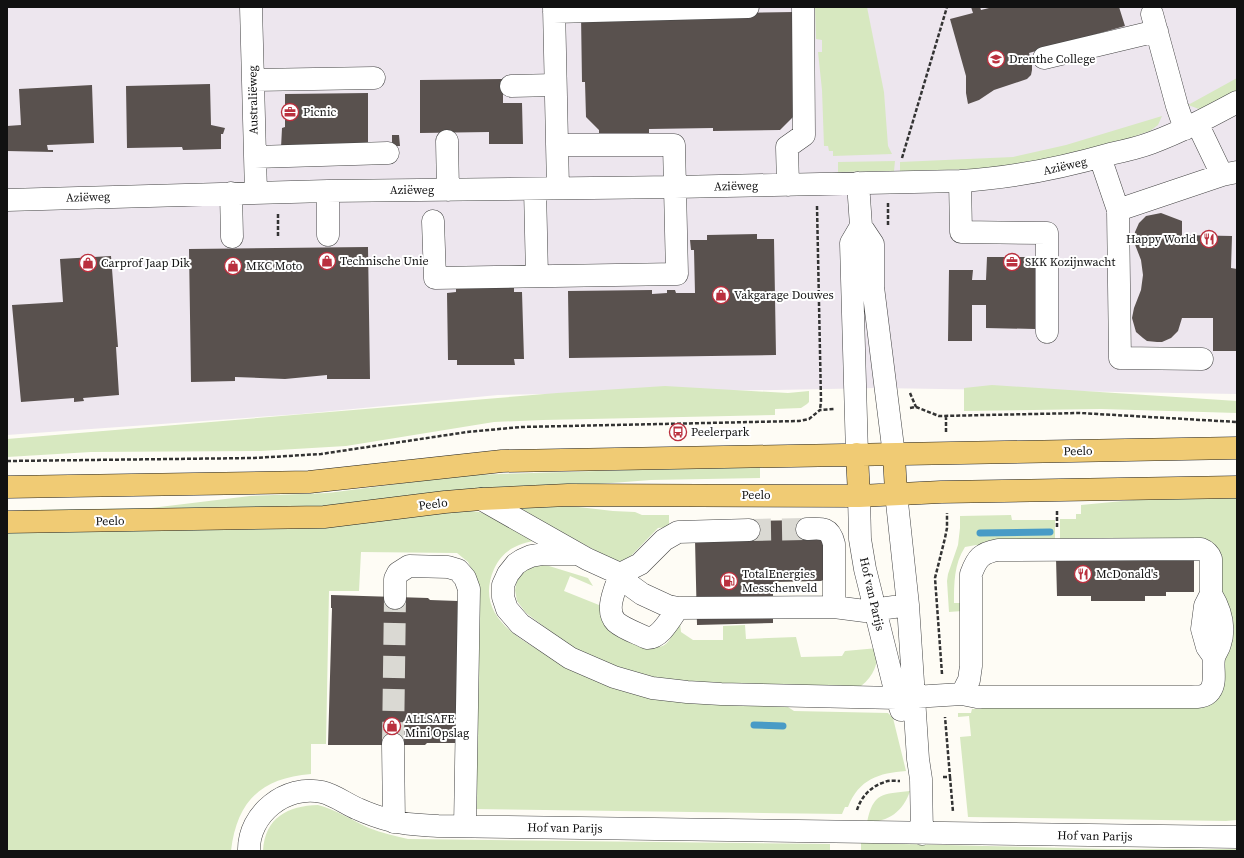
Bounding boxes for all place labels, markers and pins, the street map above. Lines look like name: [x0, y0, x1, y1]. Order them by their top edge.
school or university icon: Drenthe College: [986, 49, 1006, 69]
place label: Drenthe College: [1009, 51, 1095, 67]
office icon: Picnic: [280, 102, 300, 122]
place label: Picnic: [303, 104, 336, 120]
restaurant icon: Happy World: [1199, 229, 1219, 249]
place label: Happy World: [1126, 231, 1196, 247]
shop icon: Technische Unie: [317, 251, 337, 271]
office icon: SKK Kozijnwacht: [1002, 252, 1022, 272]
shop icon: Carprof Jaap Dik: [78, 253, 98, 273]
place label: Technische Unie: [340, 253, 429, 269]
place label: SKK Kozijnwacht: [1025, 254, 1115, 270]
place label: Carprof Jaap Dik: [101, 255, 190, 271]
shop icon: MKC Moto: [223, 256, 243, 276]
place label: MKC Moto: [246, 258, 303, 274]
shop icon: Vakgarage Douwes: [711, 285, 731, 305]
place label: Vakgarage Douwes: [734, 287, 834, 303]
bus stop icon: Peelerpark: [668, 422, 688, 442]
place label: Peelerpark: [691, 424, 750, 440]
restaurant icon: McDonald's: [1073, 564, 1093, 584]
place label: TotalEnergies Messchenveld: [742, 566, 817, 596]
place label: McDonald's: [1096, 566, 1158, 582]
fuel station icon: TotalEnergies Messchenveld: [719, 571, 739, 591]
place label: ALLSAFE Mini Opslag: [405, 711, 469, 741]
shop icon: ALLSAFE Mini Opslag: [382, 716, 402, 736]

